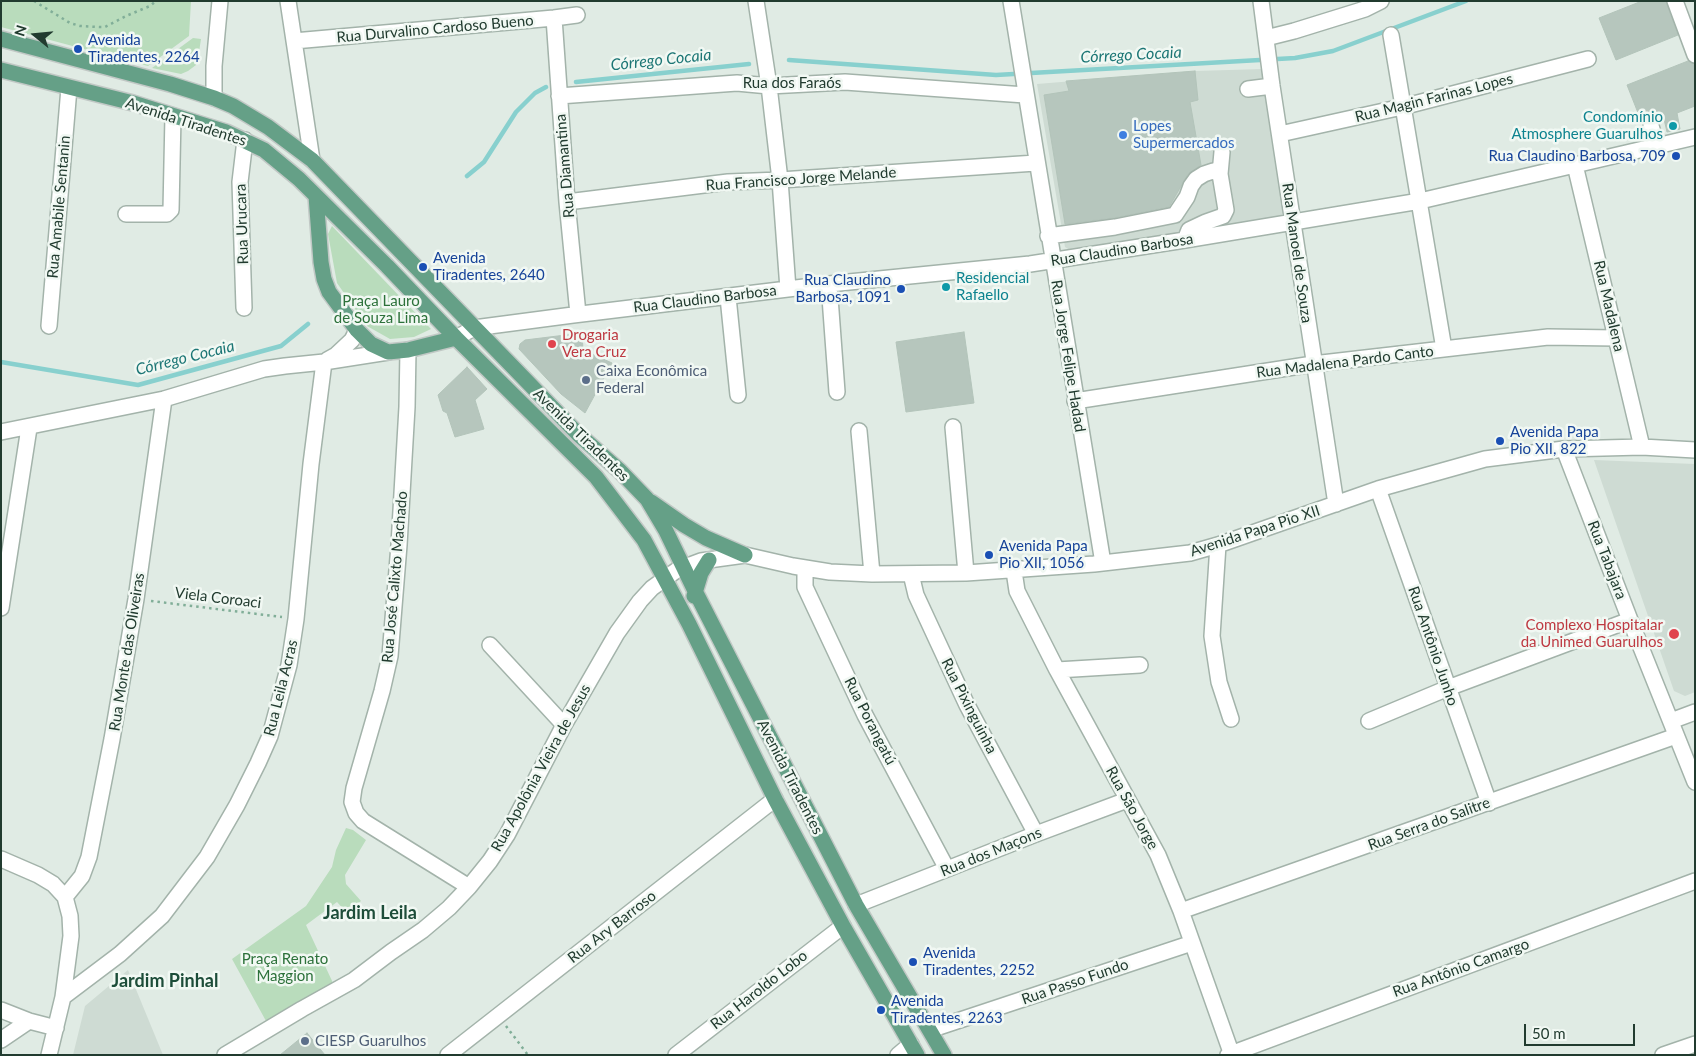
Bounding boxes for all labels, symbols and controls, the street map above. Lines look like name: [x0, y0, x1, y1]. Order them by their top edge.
north arrow: [10, 10, 60, 60]
street label: Rua Durvalino Cardoso Bueno: [336, 11, 534, 47]
text: N: [10, 23, 30, 38]
place label: Avenida Tiradentes, 2264: [88, 31, 200, 66]
marker: Avenida Tiradentes, 2264: [72, 43, 84, 55]
water label: Córrego Cocaia: [1080, 43, 1182, 67]
water label: Córrego Cocaia: [610, 45, 712, 75]
street label: Rua Magin Farinas Lopes: [1353, 70, 1515, 126]
street label: Rua dos Faraós: [743, 74, 841, 92]
street label: Avenida Tiradentes: [123, 94, 249, 150]
place label: Condomínio Atmosphere Guarulhos: [1512, 108, 1663, 143]
street label: Rua Diamantina: [551, 113, 579, 219]
place label: Lopes Supermercados: [1133, 117, 1235, 152]
marker: Condomínio Atmosphere Guarulhos: [1667, 120, 1679, 132]
marker: Lopes Supermercados: [1117, 129, 1129, 141]
street label: Rua Amabile Sentanin: [44, 135, 74, 279]
place label: Rua Claudino Barbosa, 709: [1488, 147, 1666, 165]
marker: Rua Claudino Barbosa, 709: [1670, 150, 1682, 162]
street label: Rua Francisco Jorge Melande: [705, 163, 897, 195]
street label: Rua Manoel de Souza: [1278, 182, 1316, 324]
street label: Rua Urucara: [232, 183, 252, 265]
street label: Rua Claudino Barbosa: [1049, 230, 1195, 270]
place label: Avenida Tiradentes, 2640: [433, 249, 545, 284]
street label: Rua Madalena: [1590, 259, 1628, 353]
marker: Avenida Tiradentes, 2640: [417, 261, 429, 273]
place label: Residencial Rafaello: [956, 269, 1029, 304]
place label: Rua Claudino Barbosa, 1091: [796, 271, 891, 306]
street label: Rua Jorge Felipe Hadad: [1047, 279, 1089, 433]
street label: Rua Claudino Barbosa: [632, 281, 778, 317]
marker: Residencial Rafaello: [940, 281, 952, 293]
marker: Rua Claudino Barbosa, 1091: [895, 283, 907, 295]
park label: Praça Lauro de Souza Lima: [334, 292, 428, 327]
place label: Drogaria Vera Cruz: [562, 326, 626, 361]
water label: Córrego Cocaia: [134, 336, 236, 380]
marker: Drogaria Vera Cruz: [546, 338, 558, 350]
street label: Rua Madalena Pardo Canto: [1255, 342, 1435, 382]
place label: Caixa Econômica Federal: [596, 362, 707, 397]
marker: Caixa Econômica Federal: [580, 374, 592, 386]
street label: Avenida Tiradentes: [529, 385, 633, 485]
place label: Avenida Papa Pio XII, 822: [1510, 423, 1599, 458]
marker: Avenida Papa Pio XII, 822: [1494, 435, 1506, 447]
street label: Rua José Calixto Machado: [379, 490, 411, 664]
street label: Avenida Papa Pio XII: [1188, 501, 1322, 561]
street label: Rua Tabajara: [1584, 518, 1630, 602]
place label: Avenida Papa Pio XII, 1056: [999, 537, 1088, 572]
marker: Avenida Papa Pio XII, 1056: [983, 549, 995, 561]
street label: Rua Monte das Oliveiras: [106, 572, 148, 732]
street label: Viela Coroaci: [174, 584, 262, 612]
street label: Rua Antônio Junho: [1404, 584, 1462, 708]
place label: Complexo Hospitalar da Unimed Guarulhos: [1521, 616, 1663, 651]
marker: Complexo Hospitalar da Unimed Guarulhos: [1667, 627, 1681, 641]
street label: Rua Leila Acras: [260, 638, 302, 738]
street label: Rua Pixinguinha: [937, 655, 1001, 757]
street label: Rua Porangatú: [840, 674, 900, 768]
street label: Rua Apolônia Vieira de Jesus: [487, 681, 595, 855]
street label: Avenida Tiradentes: [753, 717, 827, 837]
street label: Rua São Jorge: [1102, 763, 1162, 853]
street label: Rua Serra do Salitre: [1365, 794, 1493, 854]
street label: Rua dos Maçons: [938, 824, 1044, 880]
street label: Rua Ary Barroso: [564, 887, 660, 967]
district label: Jardim Leila: [323, 902, 417, 924]
street label: Rua Antônio Camargo: [1390, 935, 1532, 1001]
place label: Avenida Tiradentes, 2252: [923, 944, 1035, 979]
street label: Rua Haroldo Lobo: [707, 947, 811, 1033]
park label: Praça Renato Maggion: [242, 950, 328, 985]
street label: Rua Passo Fundo: [1019, 955, 1131, 1009]
marker: Avenida Tiradentes, 2252: [907, 956, 919, 968]
district label: Jardim Pinhal: [112, 970, 218, 992]
place label: Avenida Tiradentes, 2263: [891, 992, 1003, 1027]
marker: Avenida Tiradentes, 2263: [875, 1004, 887, 1016]
scale bar: [1526, 1014, 1637, 1046]
text: 50 m: [1532, 1024, 1566, 1042]
place label: CIESP Guarulhos: [315, 1032, 426, 1050]
marker: CIESP Guarulhos: [299, 1035, 311, 1047]

